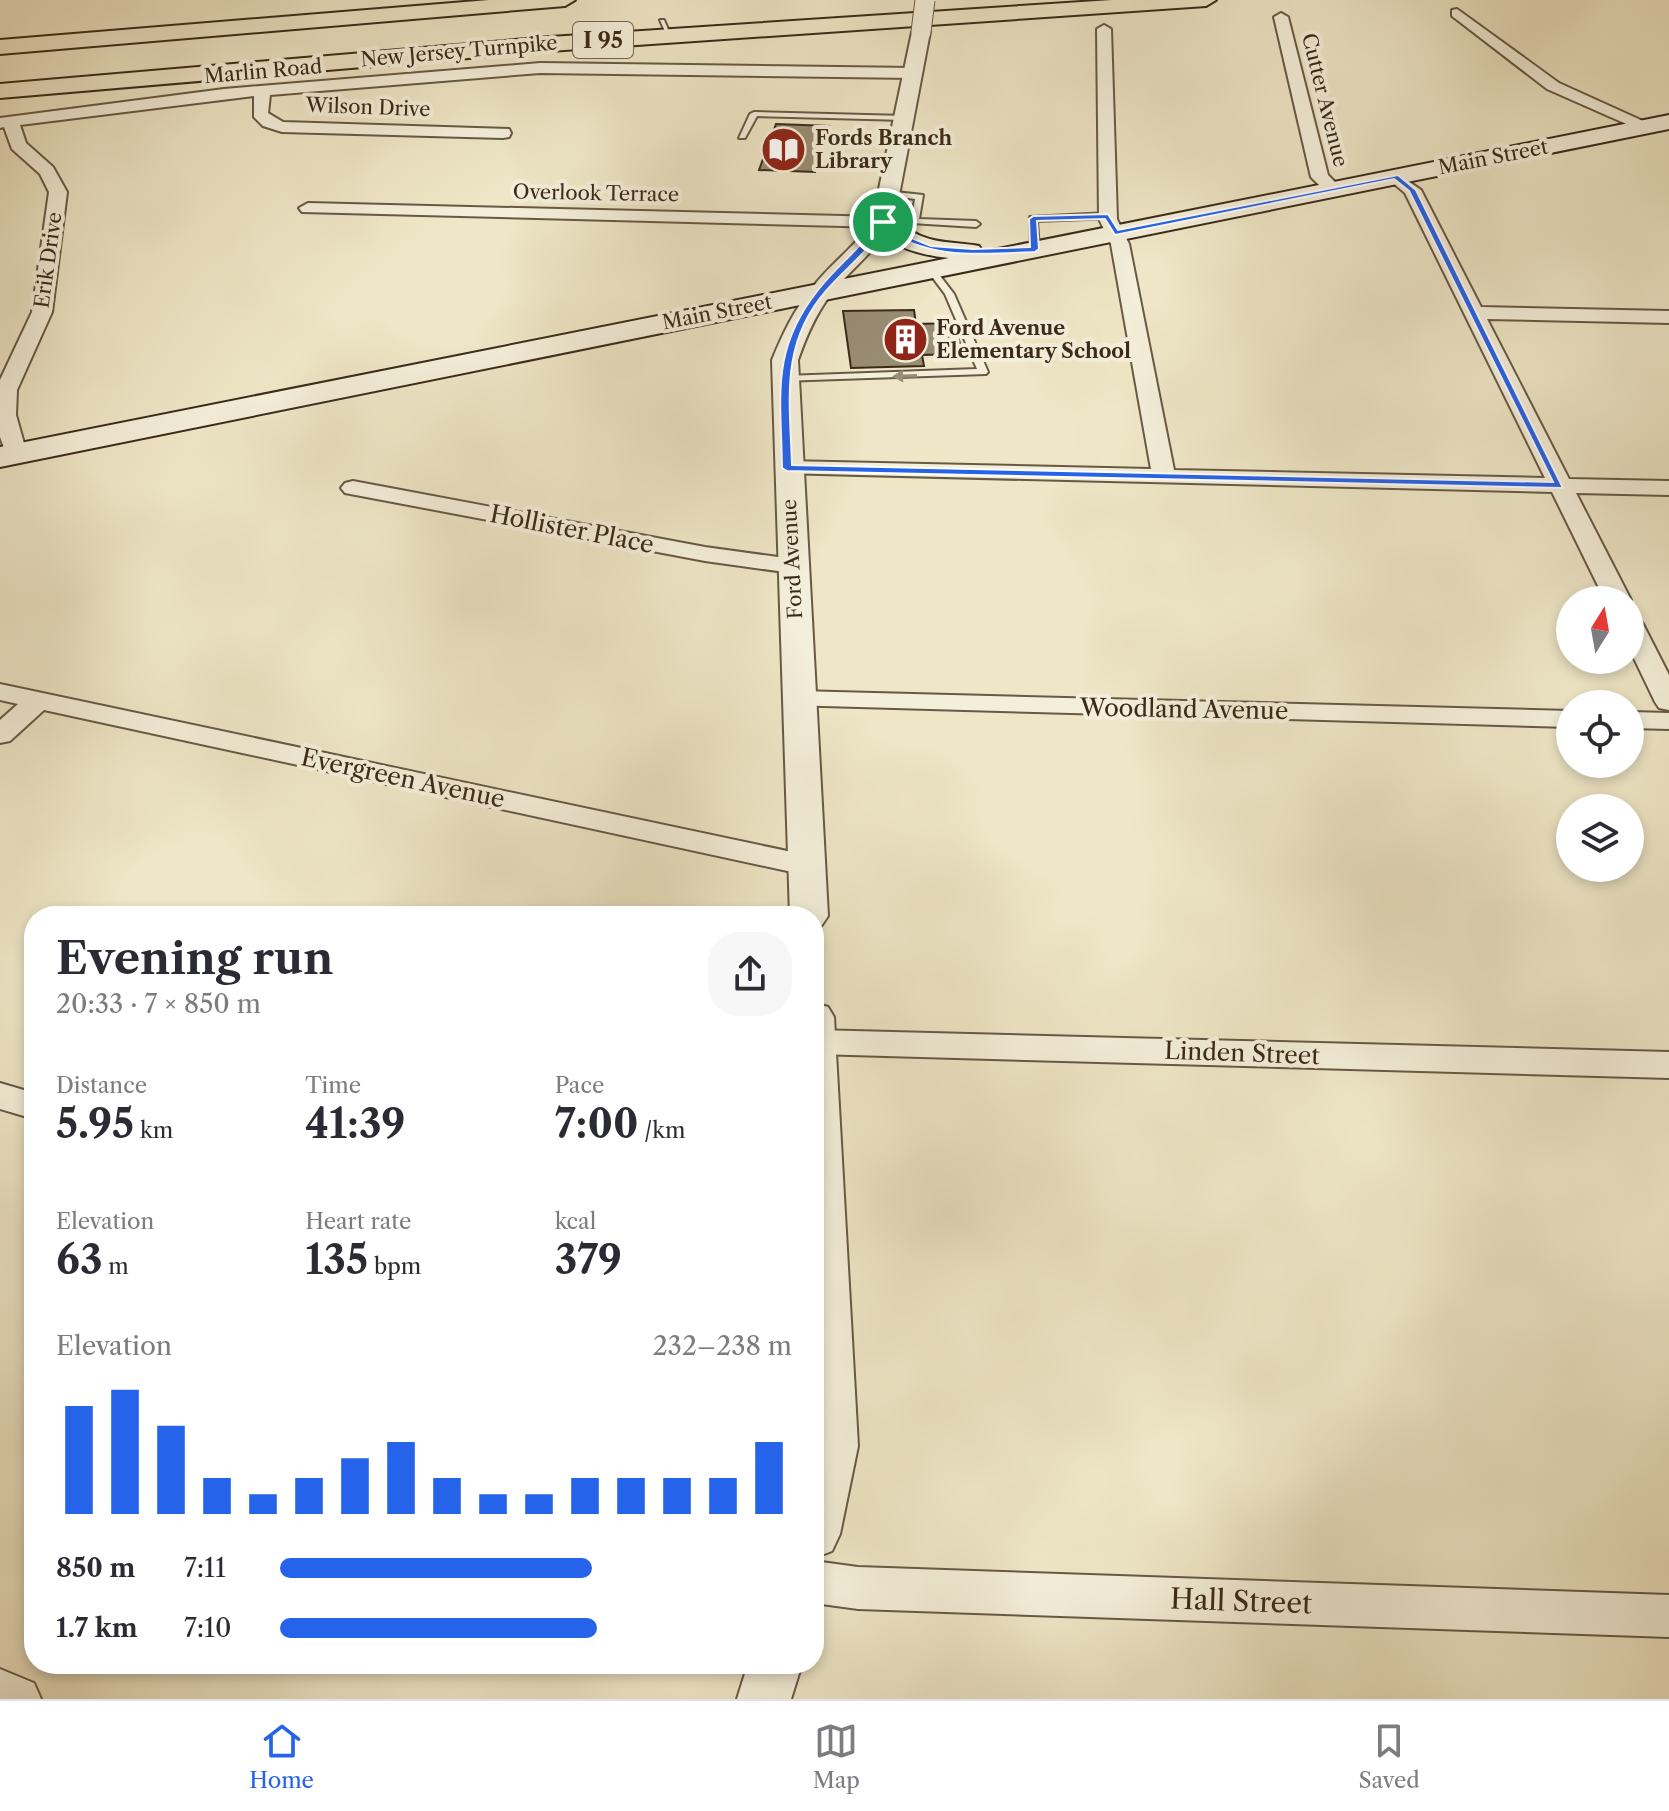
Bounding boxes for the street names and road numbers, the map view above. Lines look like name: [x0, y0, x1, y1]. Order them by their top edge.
road number: I 95: [573, 22, 633, 58]
street label: New Jersey Turnpike: [360, 30, 558, 72]
street label: Cutter Avenue: [1297, 31, 1353, 169]
street label: Marlin Road: [203, 54, 323, 88]
street label: Wilson Drive: [304, 93, 431, 121]
street label: Main Street: [1436, 135, 1550, 179]
street label: Overlook Terrace: [513, 180, 679, 206]
street label: Erik Drive: [29, 210, 67, 310]
street label: Main Street: [660, 290, 774, 334]
street label: Ford Avenue: [777, 498, 807, 620]
street label: Hollister Place: [488, 499, 656, 559]
street label: Woodland Avenue: [1079, 693, 1288, 725]
street label: Evergreen Avenue: [299, 742, 507, 814]
street label: Linden Street: [1164, 1036, 1321, 1070]
street label: Hall Street: [1169, 1582, 1313, 1620]

